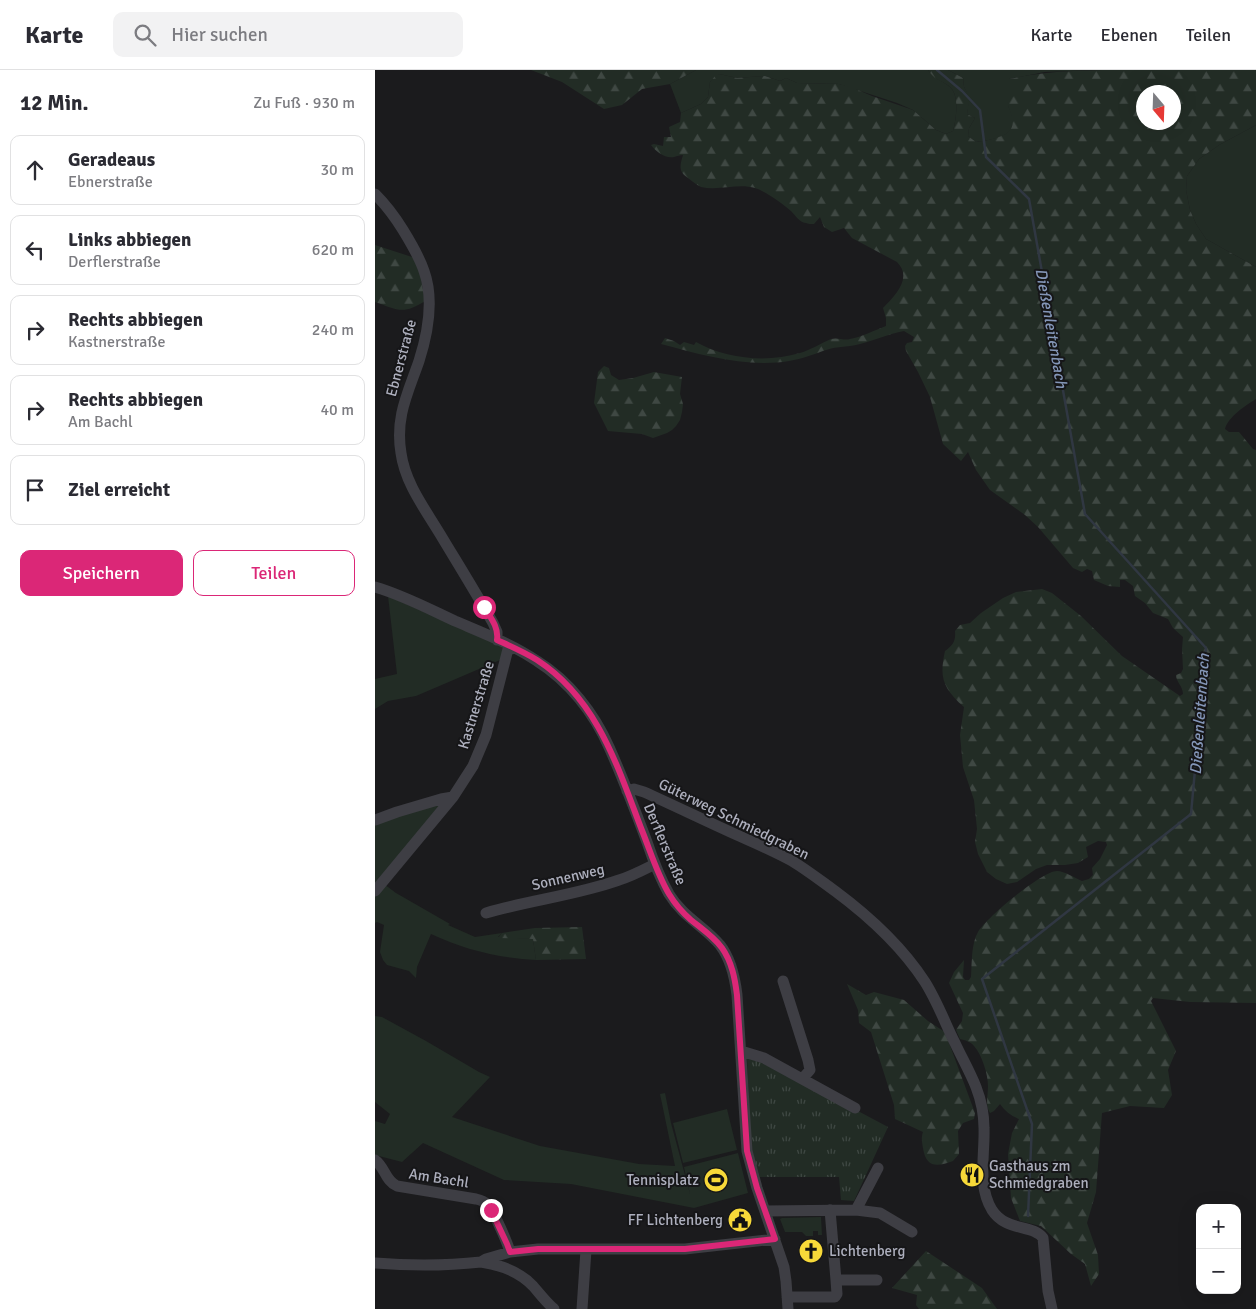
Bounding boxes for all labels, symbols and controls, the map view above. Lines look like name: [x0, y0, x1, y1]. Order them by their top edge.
search box: [113, 12, 463, 57]
text: Karte: [25, 20, 83, 50]
icon: search: [131, 21, 159, 49]
text: Hier suchen: [171, 23, 268, 47]
text: Karte: [1030, 24, 1072, 46]
text: Ebenen: [1100, 24, 1158, 46]
text: Teilen: [1186, 24, 1231, 46]
north arrow: [1136, 85, 1181, 130]
text: 12 Min.: [20, 90, 89, 116]
text: Zu Fuß · 930 m: [253, 93, 355, 113]
text: Geradeaus: [68, 148, 155, 172]
icon: ahead: [21, 156, 49, 184]
text: 30 m: [320, 160, 354, 180]
text: Ebnerstraße: [68, 172, 153, 192]
text: Links abbiegen: [68, 228, 191, 252]
icon: left: [21, 236, 49, 264]
text: 620 m: [312, 240, 354, 260]
text: Derflerstraße: [68, 252, 161, 272]
water label: Dießenleitenbach: [1031, 267, 1072, 391]
text: Rechts abbiegen: [68, 308, 203, 332]
icon: right: [21, 316, 49, 344]
street label: Ebnerstraße: [382, 317, 420, 399]
text: 240 m: [312, 320, 354, 340]
text: Kastnerstraße: [68, 332, 165, 352]
text: Rechts abbiegen: [68, 388, 203, 412]
icon: right: [21, 396, 49, 424]
text: 40 m: [320, 400, 354, 420]
text: Am Bachl: [68, 412, 133, 432]
icon: arrive: [21, 476, 49, 504]
text: Ziel erreicht: [68, 478, 170, 502]
button: Speichern: [20, 550, 183, 596]
button: Teilen: [193, 550, 355, 596]
route start: [473, 596, 496, 619]
water label: Dießenleitenbach: [1186, 652, 1214, 775]
street label: Kastnerstraße: [454, 659, 498, 751]
street label: Güterweg Schmiedgraben: [656, 775, 812, 863]
street label: Derflerstraße: [640, 800, 690, 888]
street label: Sonnenweg: [530, 860, 606, 894]
place label: Gasthaus zm Schmiedgraben: [989, 1157, 1089, 1192]
restaurant icon: Gasthaus zm Schmiedgraben: [959, 1162, 985, 1188]
street label: Am Bachl: [408, 1164, 470, 1192]
sports icon: Tennisplatz: [703, 1167, 729, 1193]
place label: Tennisplatz: [626, 1171, 699, 1189]
route end: [480, 1199, 503, 1222]
map controls: [1196, 1204, 1241, 1294]
button: +: [1196, 1204, 1241, 1249]
public building icon: FF Lichtenberg: [727, 1207, 753, 1233]
place label: FF Lichtenberg: [628, 1211, 723, 1229]
church icon: Lichtenberg: [798, 1238, 824, 1264]
place label: Lichtenberg: [829, 1242, 905, 1260]
button: −: [1196, 1249, 1241, 1294]

